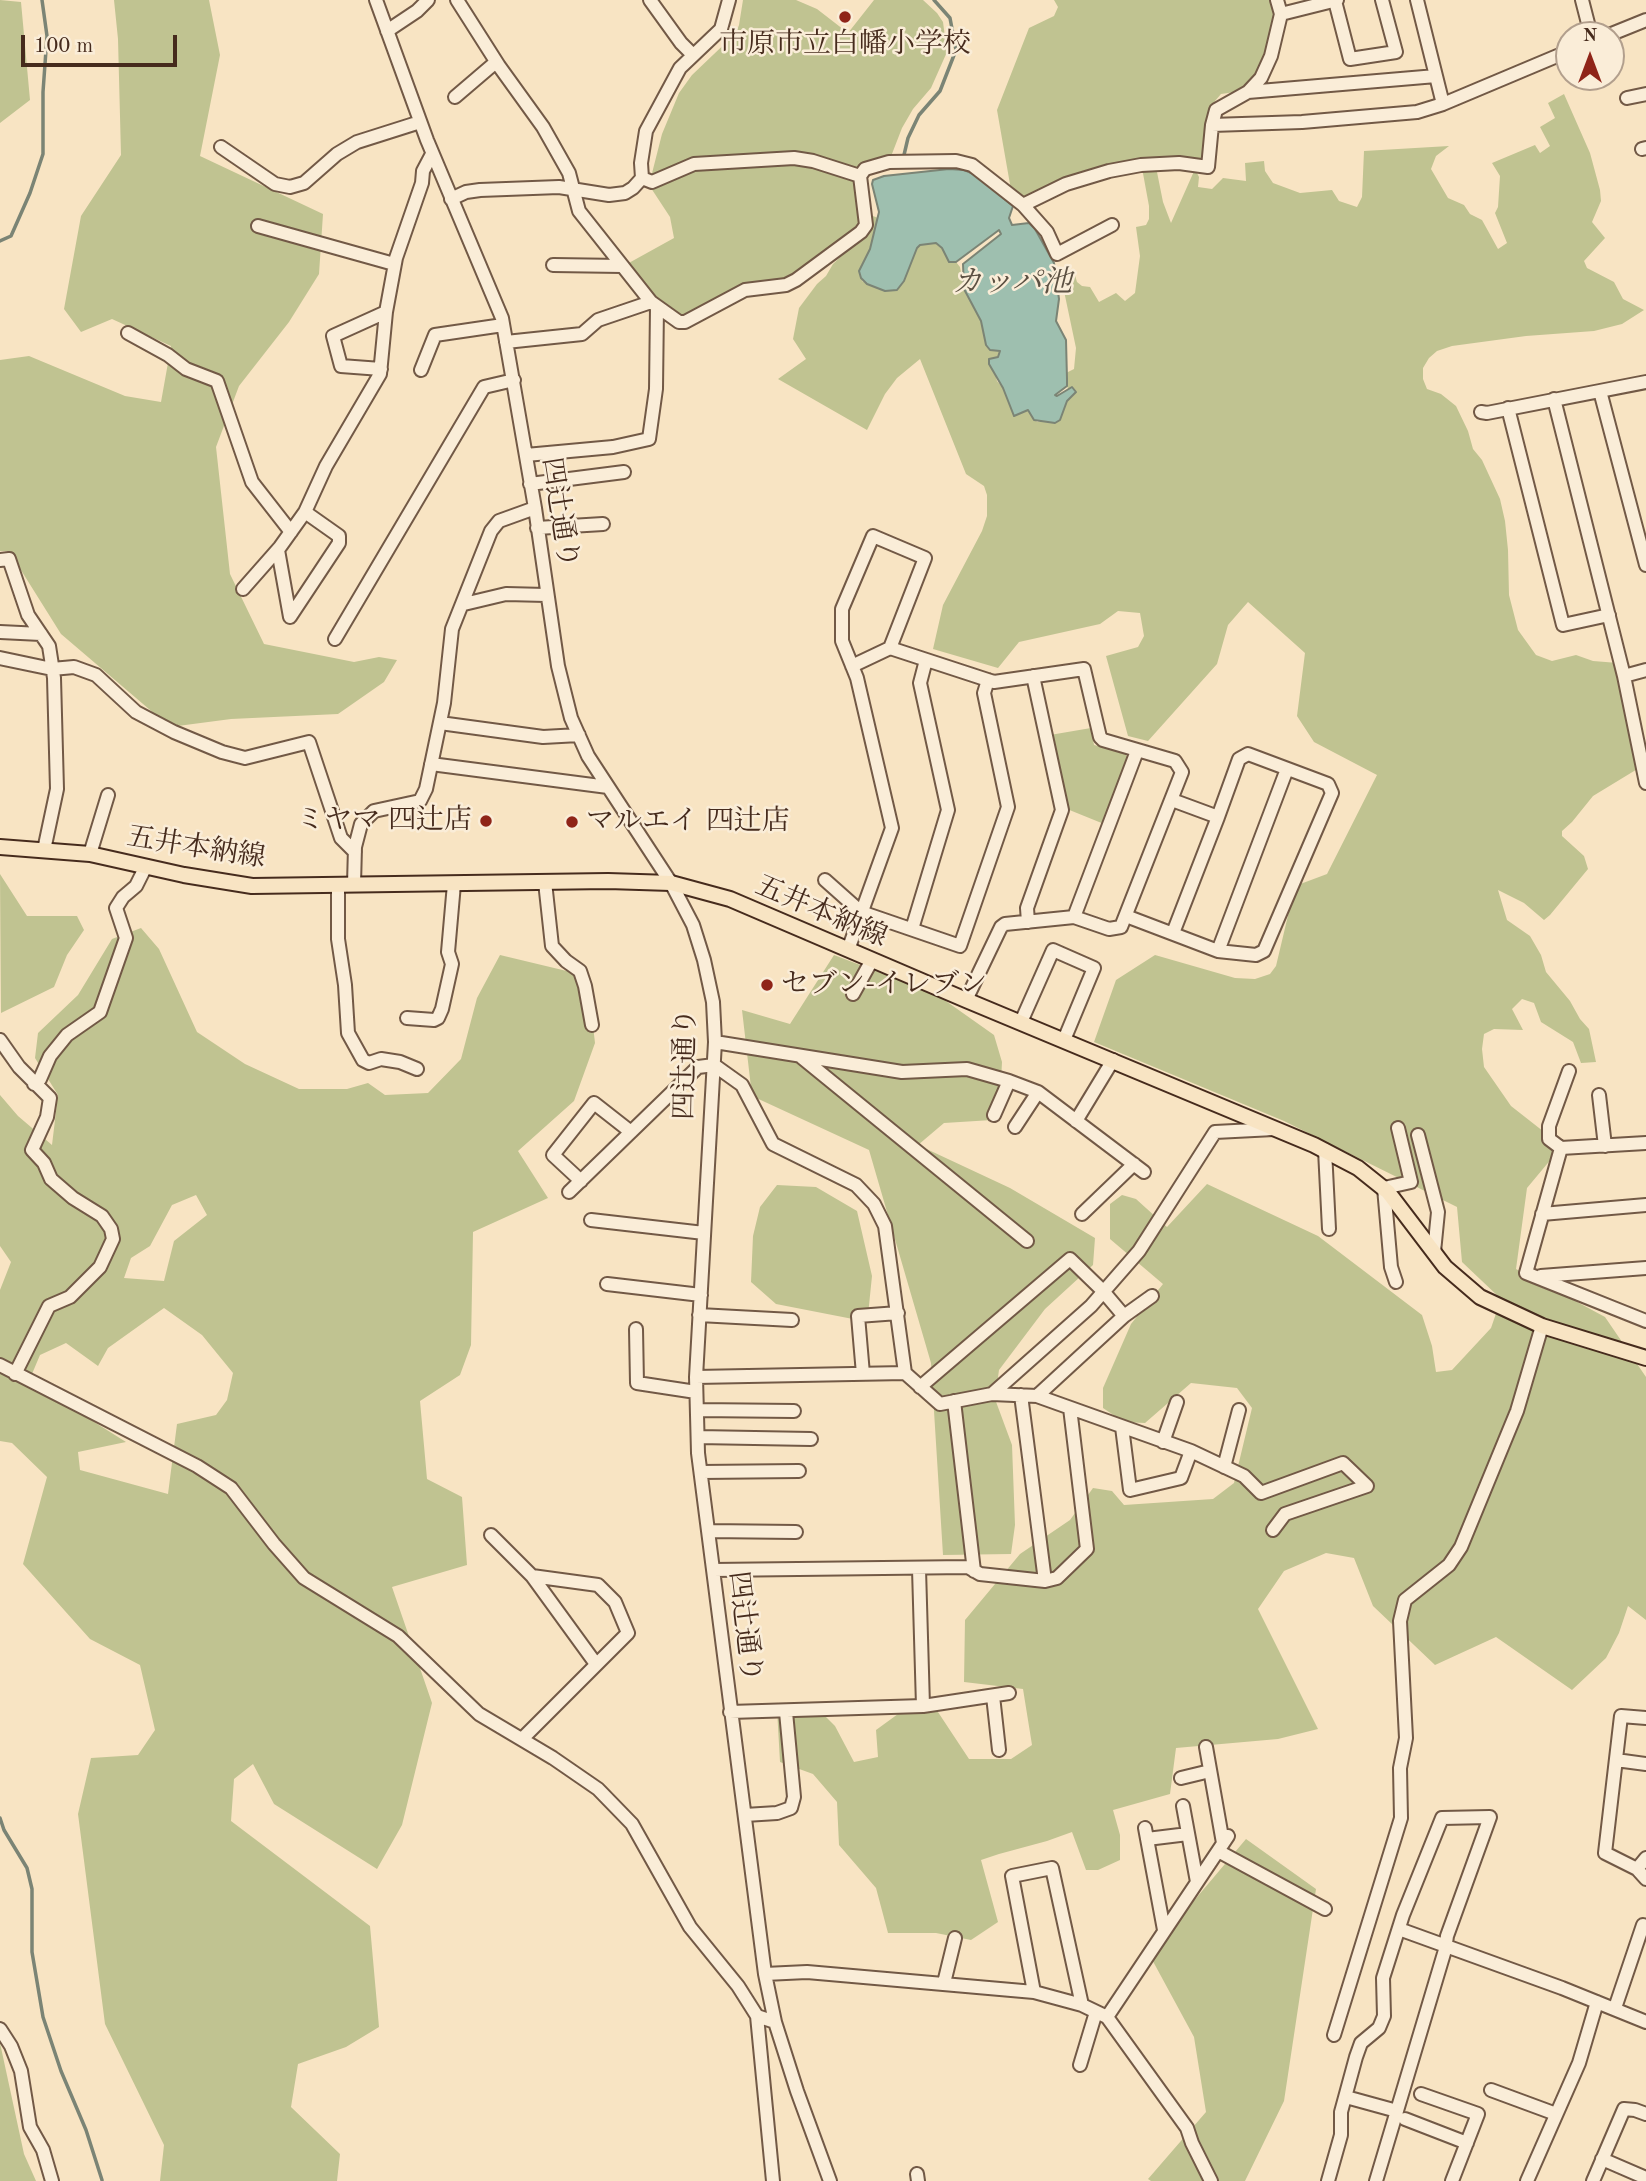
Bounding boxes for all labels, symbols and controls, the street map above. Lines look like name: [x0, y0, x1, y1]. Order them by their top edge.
marker: 市原市立白幡小学校: [837, 9, 853, 25]
scale bar: [24, 21, 180, 65]
north arrow: [1555, 21, 1625, 91]
text: N: [1583, 27, 1597, 46]
place label: 市原市立白幡小学校: [719, 28, 971, 62]
text: 100 m: [34, 36, 93, 57]
water label: カッパ池: [952, 265, 1072, 301]
street label: 四辻通り: [534, 455, 584, 571]
place label: ミヤマ 四辻店: [296, 804, 472, 838]
place label: マルエイ 四辻店: [586, 805, 790, 839]
marker: ミヤマ 四辻店: [478, 813, 494, 829]
marker: マルエイ 四辻店: [564, 814, 580, 830]
street label: 五井本納線: [124, 820, 268, 876]
street label: 五井本納線: [750, 869, 892, 955]
place label: セブン-イレブン: [781, 968, 987, 1002]
marker: セブン-イレブン: [759, 977, 775, 993]
street label: 四辻通り: [668, 1008, 704, 1120]
street label: 四辻通り: [721, 1569, 767, 1685]

